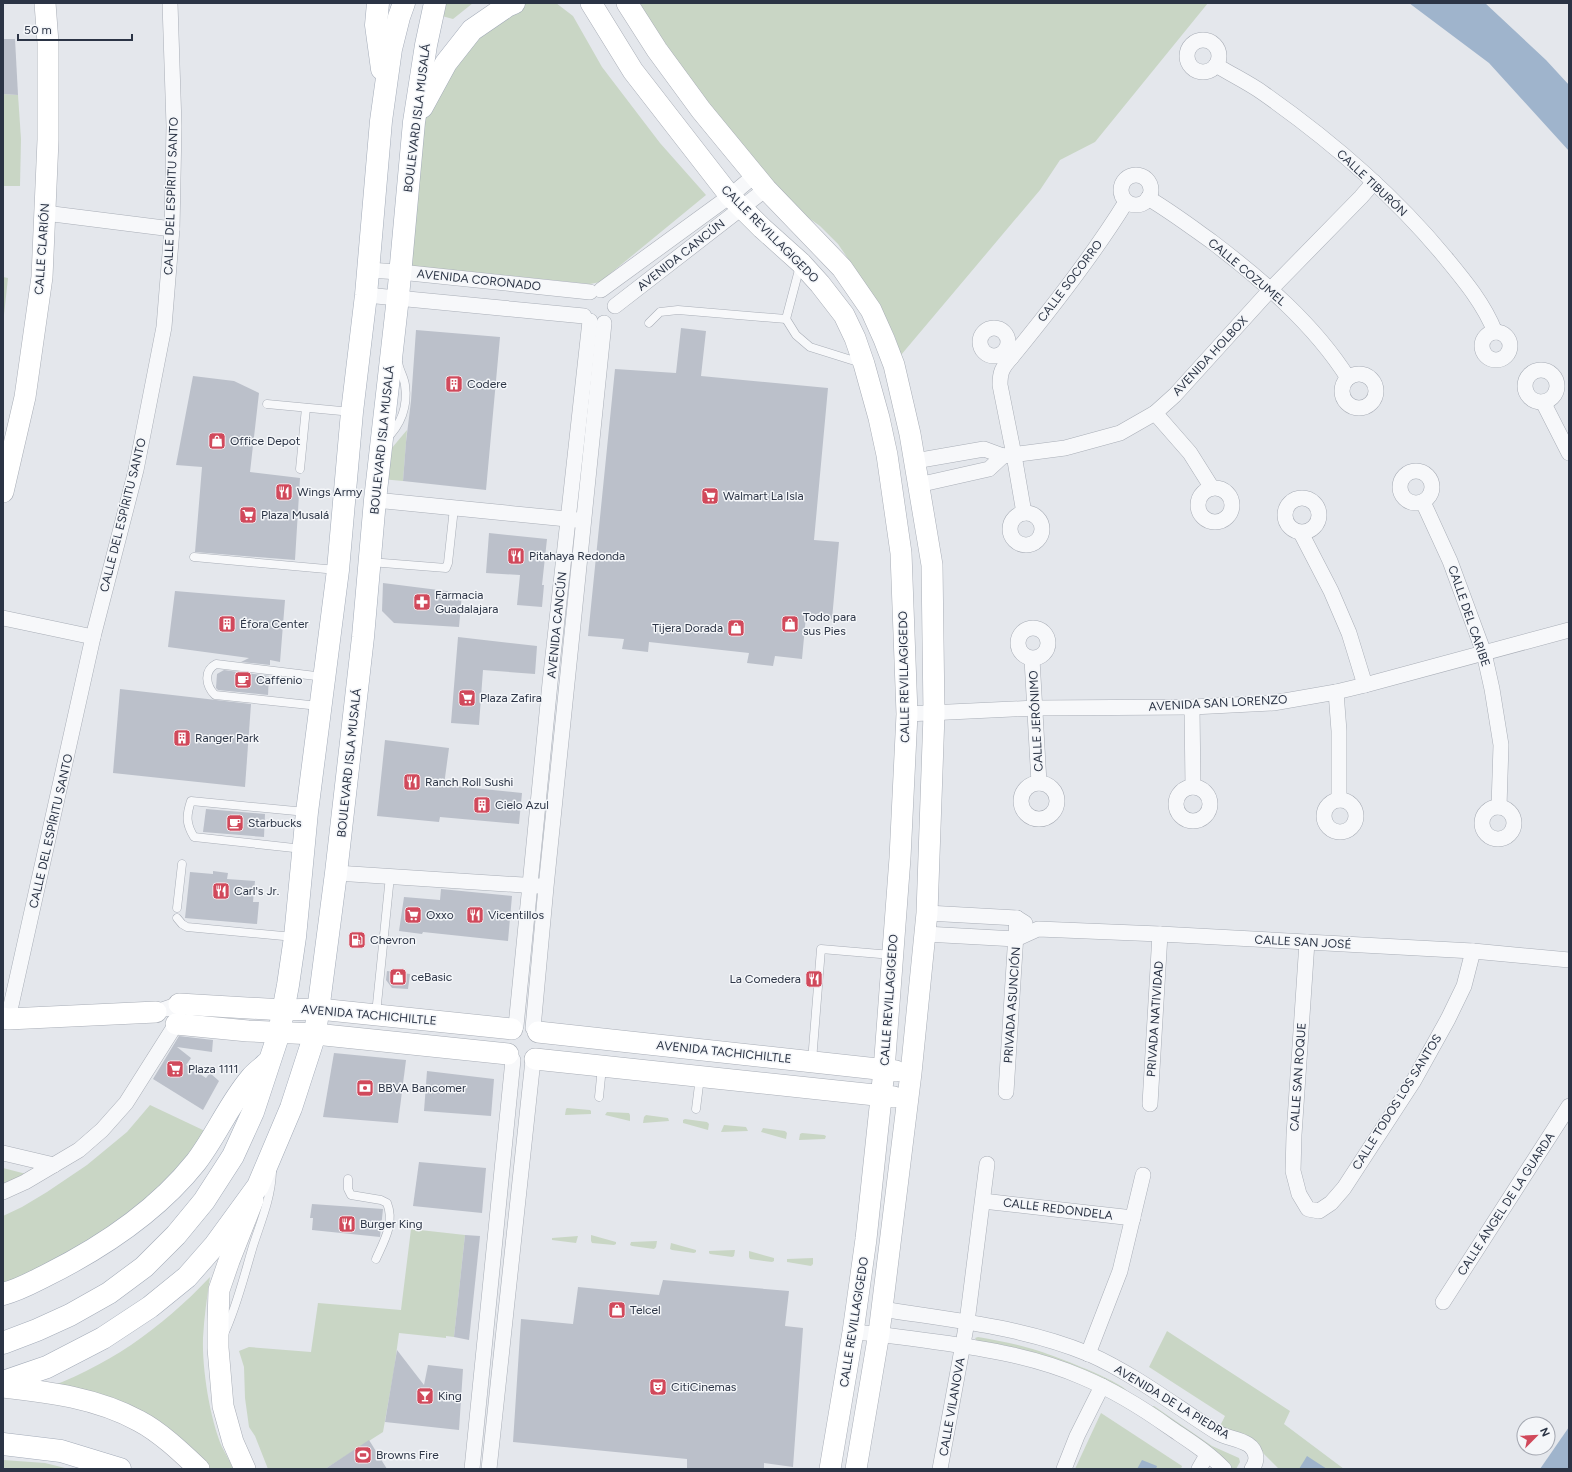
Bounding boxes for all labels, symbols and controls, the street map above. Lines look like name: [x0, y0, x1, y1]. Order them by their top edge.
scale bar: [18, 16, 132, 42]
text: 50 m: [24, 23, 52, 37]
street label: BOULEVARD ISLA MUSALÁ: [401, 43, 433, 193]
street label: CALLE DEL ESPÍRITU SANTO: [161, 117, 181, 275]
street label: CALLE TIBURÓN: [1334, 147, 1410, 219]
street label: CALLE REVILLAGIGEDO: [718, 182, 822, 286]
street label: CALLE CLARIÓN: [32, 203, 52, 295]
street label: AVENIDA CANCÚN: [634, 216, 728, 294]
street label: CALLE COZUMEL: [1205, 235, 1289, 309]
street label: CALLE SOCORRO: [1035, 238, 1105, 324]
street label: AVENIDA CORONADO: [416, 267, 542, 293]
street label: AVENIDA HOLBOX: [1170, 313, 1251, 399]
street label: BOULEVARD ISLA MUSALÁ: [367, 365, 397, 515]
building icon: Codere: [444, 374, 464, 394]
place label: Codere: [467, 377, 507, 391]
shop icon: Office Depot: [207, 431, 227, 451]
place label: Office Depot: [230, 434, 301, 448]
street label: CALLE DEL ESPÍRITU SANTO: [97, 437, 149, 593]
restaurant icon: Wings Army: [274, 482, 294, 502]
place label: Wings Army: [297, 485, 363, 499]
supermarket icon: Walmart La Isla: [700, 486, 720, 506]
place label: Walmart La Isla: [723, 489, 804, 503]
supermarket icon: Plaza Musalá: [238, 505, 258, 525]
place label: Plaza Musalá: [261, 508, 329, 522]
restaurant icon: Pitahaya Redonda: [506, 546, 526, 566]
place label: Pitahaya Redonda: [529, 549, 625, 563]
street label: CALLE DEL CARIBE: [1445, 564, 1493, 668]
street label: AVENIDA CANCÚN: [544, 571, 570, 679]
place label: Farmacia Guadalajara: [435, 588, 498, 616]
pharmacy icon: Farmacia Guadalajara: [412, 592, 432, 612]
place label: Todo para sus Pies: [803, 610, 856, 638]
street label: CALLE REVILLAGIGEDO: [896, 611, 912, 743]
building icon: Éfora Center: [217, 614, 237, 634]
shop icon: Todo para sus Pies: [780, 614, 800, 634]
place label: Éfora Center: [240, 617, 309, 631]
shop icon: Tijera Dorada: [726, 618, 746, 638]
place label: Tijera Dorada: [652, 621, 723, 635]
cafe icon: Caffenio: [233, 670, 253, 690]
street label: CALLE JERÓNIMO: [1026, 670, 1046, 772]
place label: Caffenio: [256, 673, 303, 687]
street label: BOULEVARD ISLA MUSALÁ: [334, 688, 364, 838]
supermarket icon: Plaza Zafira: [457, 688, 477, 708]
place label: Plaza Zafira: [480, 691, 542, 705]
street label: AVENIDA SAN LORENZO: [1148, 692, 1288, 714]
building icon: Ranger Park: [172, 728, 192, 748]
place label: Ranger Park: [195, 731, 259, 745]
street label: CALLE DEL ESPÍRITU SANTO: [26, 752, 76, 910]
restaurant icon: Ranch Roll Sushi: [402, 772, 422, 792]
place label: Ranch Roll Sushi: [425, 775, 513, 789]
building icon: Cielo Azul: [472, 795, 492, 815]
place label: Cielo Azul: [495, 798, 549, 812]
cafe icon: Starbucks: [225, 813, 245, 833]
place label: Starbucks: [248, 816, 302, 830]
restaurant icon: Carl's Jr.: [211, 881, 231, 901]
place label: Carl's Jr.: [234, 884, 279, 898]
supermarket icon: Oxxo: [403, 905, 423, 925]
restaurant icon: Vicentillos: [465, 905, 485, 925]
place label: Oxxo: [426, 908, 454, 922]
place label: Vicentillos: [488, 908, 544, 922]
fuel station icon: Chevron: [347, 930, 367, 950]
street label: CALLE SAN JOSÉ: [1254, 932, 1352, 952]
place label: Chevron: [370, 933, 416, 947]
street label: CALLE REVILLAGIGEDO: [877, 934, 901, 1066]
street label: PRIVADA ASUNCIÓN: [1001, 946, 1023, 1064]
street label: PRIVADA NATIVIDAD: [1144, 960, 1166, 1078]
shop icon: ceBasic: [388, 967, 408, 987]
restaurant icon: La Comedera: [804, 969, 824, 989]
place label: ceBasic: [411, 970, 453, 984]
place label: La Comedera: [730, 972, 801, 986]
street label: AVENIDA TACHICHILTLE: [301, 1002, 437, 1028]
street label: CALLE SAN ROQUE: [1287, 1022, 1309, 1132]
street label: CALLE TODOS LOS SANTOS: [1349, 1032, 1445, 1172]
street label: AVENIDA TACHICHILTLE: [656, 1038, 792, 1066]
supermarket icon: Plaza 1111: [165, 1059, 185, 1079]
place label: Plaza 1111: [188, 1062, 239, 1076]
bank icon: BBVA Bancomer: [355, 1078, 375, 1098]
place label: BBVA Bancomer: [378, 1081, 466, 1095]
street label: CALLE ÁNGEL DE LA GUARDA: [1455, 1130, 1557, 1278]
street label: CALLE REDONDELA: [1002, 1195, 1114, 1223]
restaurant icon: Burger King: [337, 1214, 357, 1234]
place label: Burger King: [360, 1217, 423, 1231]
street label: CALLE REVILLAGIGEDO: [837, 1256, 871, 1388]
shop icon: Telcel: [607, 1300, 627, 1320]
place label: Telcel: [630, 1303, 661, 1317]
street label: CALLE VILANOVA: [936, 1357, 968, 1457]
street label: AVENIDA DE LA PIEDRA: [1112, 1362, 1232, 1442]
theatre icon: CitiCinemas: [648, 1377, 668, 1397]
place label: CitiCinemas: [671, 1380, 737, 1394]
bar icon: King: [415, 1386, 435, 1406]
place label: King: [438, 1389, 462, 1403]
north arrow: [1516, 1416, 1556, 1456]
text: N: [1537, 1426, 1552, 1439]
sports icon: Browns Fire: [353, 1445, 373, 1465]
place label: Browns Fire: [376, 1448, 439, 1462]

